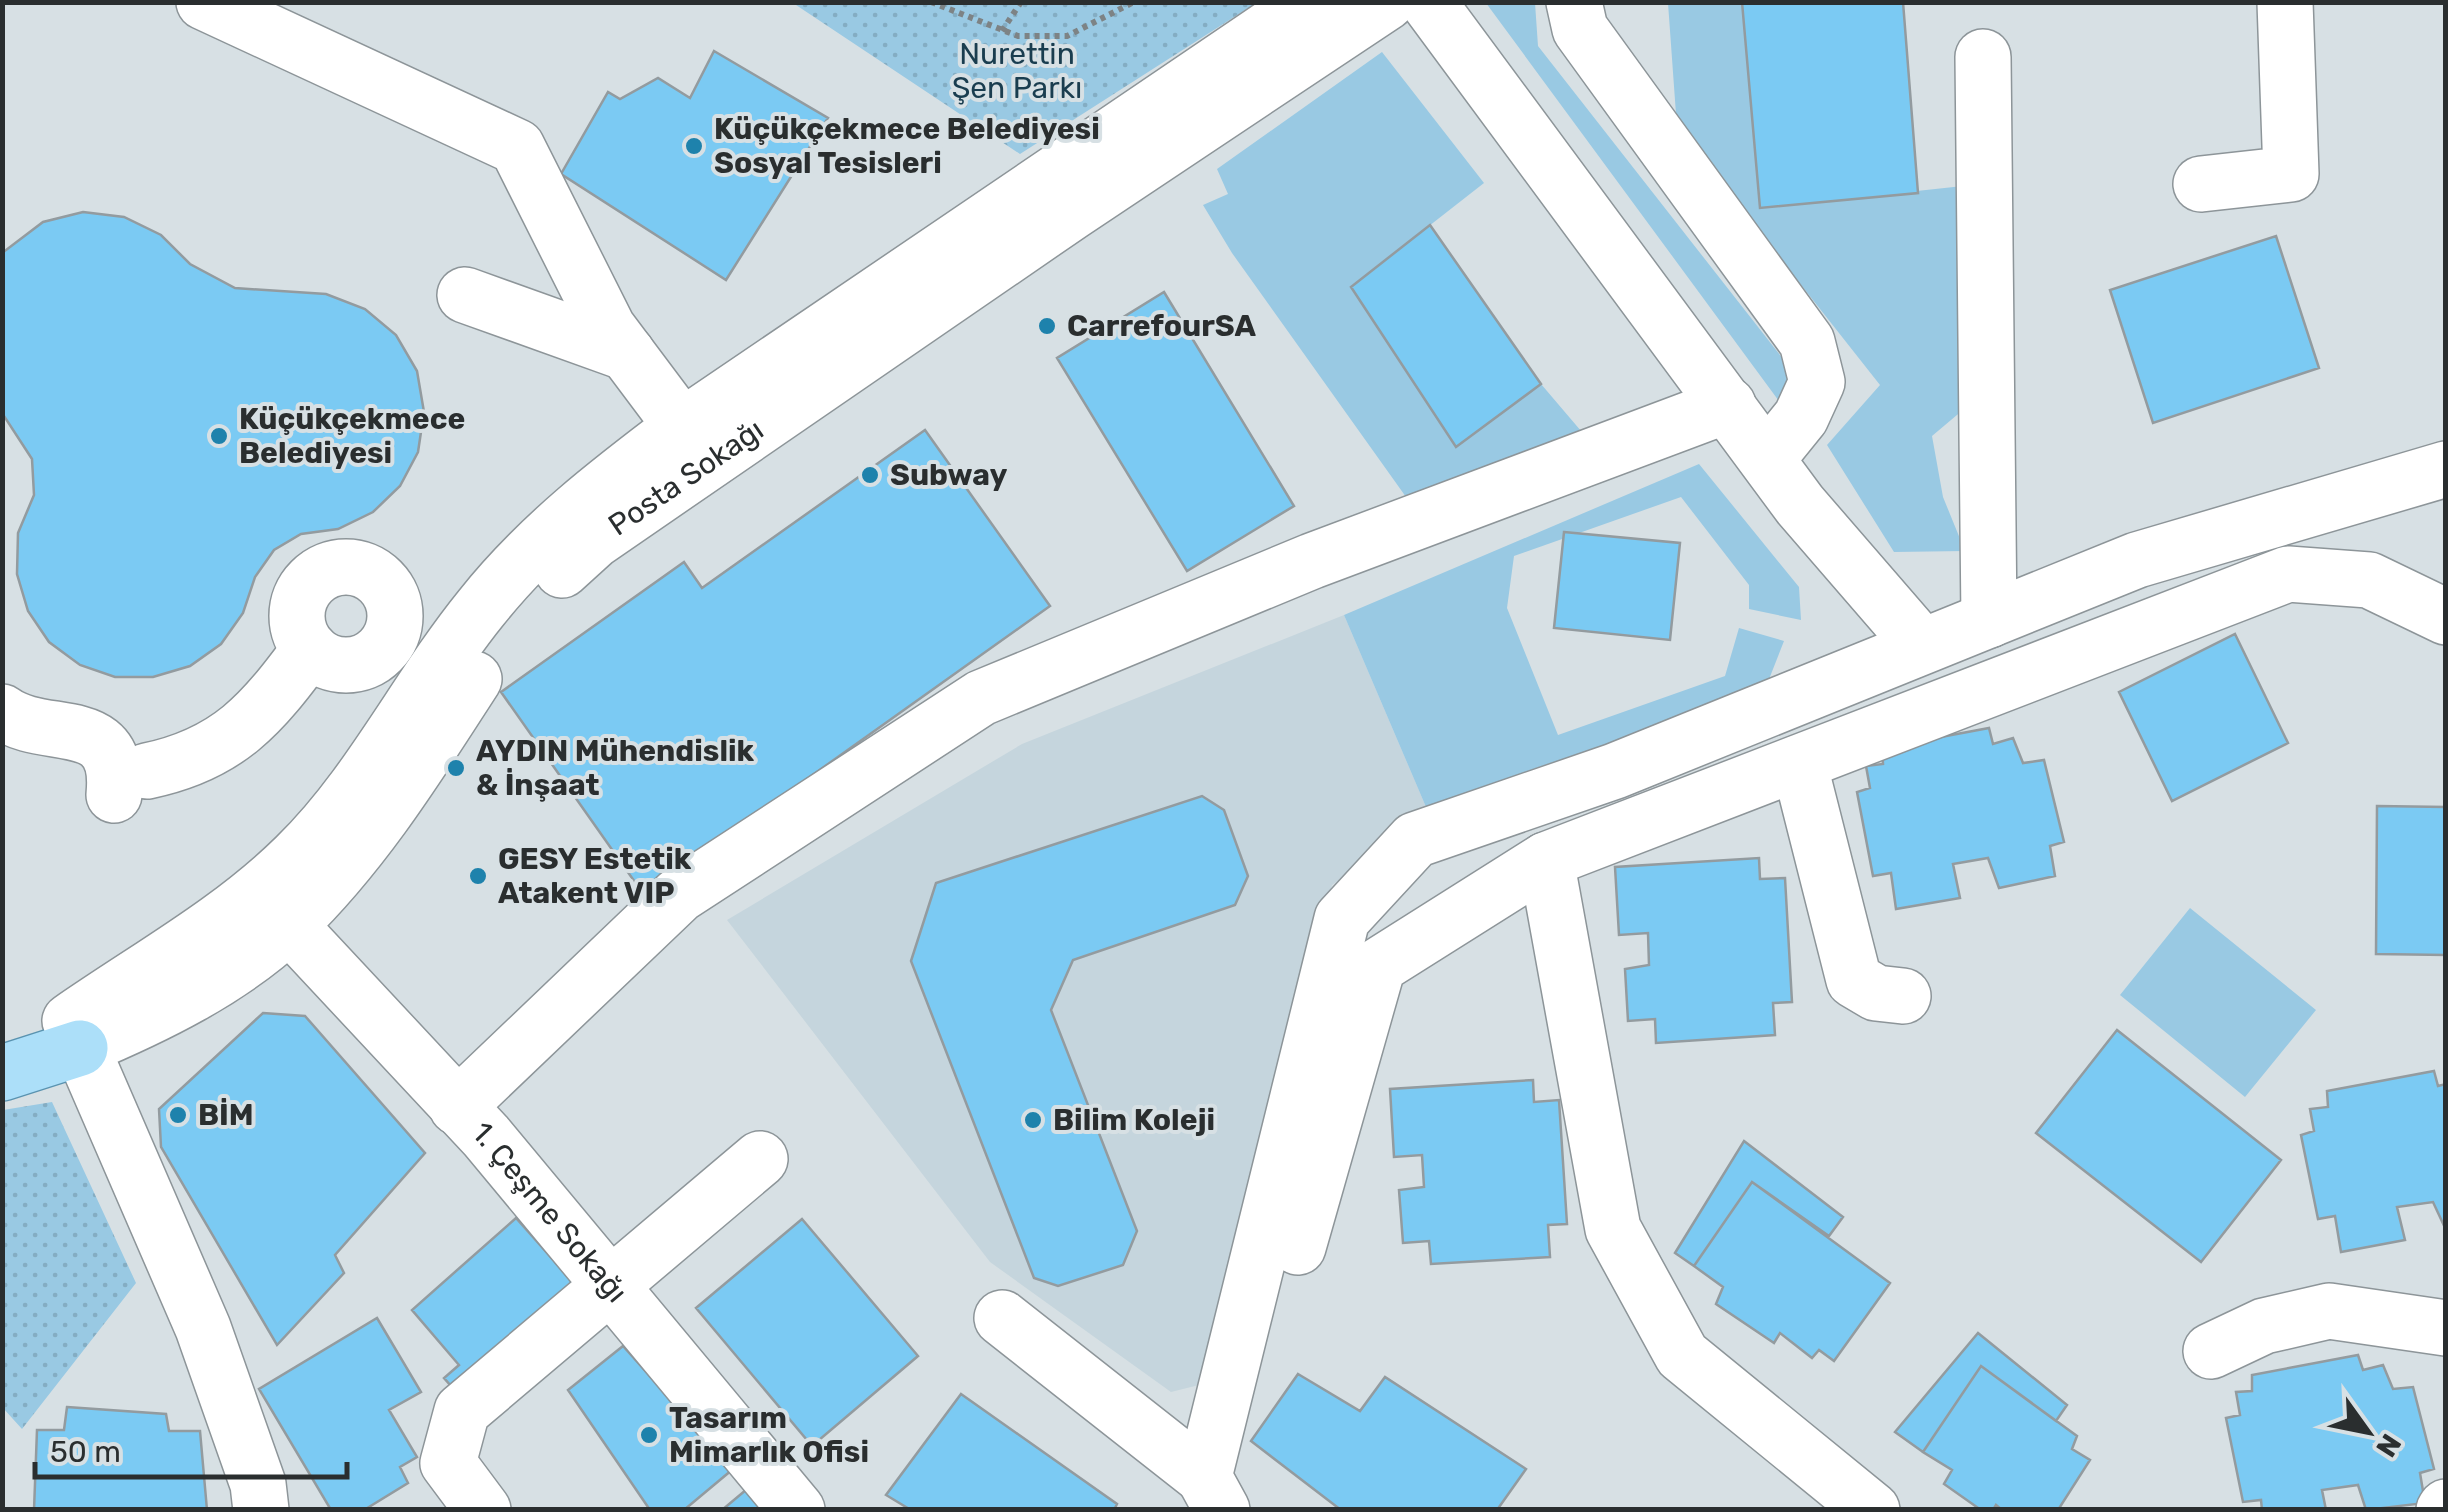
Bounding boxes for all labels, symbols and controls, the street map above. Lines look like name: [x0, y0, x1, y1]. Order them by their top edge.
park label: Nurettin Şen Parkı: [952, 36, 1082, 106]
place label: Küçükçekmece Belediyesi Sosyal Tesisleri: [714, 111, 1100, 181]
marker: Küçükçekmece Belediyesi Sosyal Tesisleri: [683, 135, 705, 157]
place label: CarrefourSA: [1067, 308, 1256, 344]
marker: CarrefourSA: [1036, 315, 1058, 337]
place label: Küçükçekmece Belediyesi: [239, 401, 465, 471]
street label: Posta Sokağı: [602, 412, 770, 543]
marker: Küçükçekmece Belediyesi: [208, 425, 230, 447]
place label: Subway: [890, 457, 1007, 493]
marker: Subway: [859, 464, 881, 486]
place label: AYDIN Mühendislik & İnşaat: [476, 733, 755, 803]
marker: AYDIN Mühendislik & İnşaat: [445, 757, 467, 779]
place label: GESY Estetik Atakent VIP: [498, 841, 692, 911]
marker: GESY Estetik Atakent VIP: [467, 865, 489, 887]
place label: BİM: [198, 1097, 254, 1133]
place label: Bilim Koleji: [1053, 1102, 1215, 1138]
marker: BİM: [167, 1104, 189, 1126]
marker: Bilim Koleji: [1022, 1109, 1044, 1131]
street label: 1. Çeşme Sokağı: [464, 1115, 635, 1310]
north arrow: [2318, 1382, 2418, 1482]
place label: Tasarım Mimarlık Ofisi: [669, 1400, 869, 1470]
scale bar: [35, 1417, 348, 1479]
marker: Tasarım Mimarlık Ofisi: [638, 1424, 660, 1446]
text: N: [2369, 1428, 2408, 1463]
text: 50 m: [50, 1434, 121, 1470]

